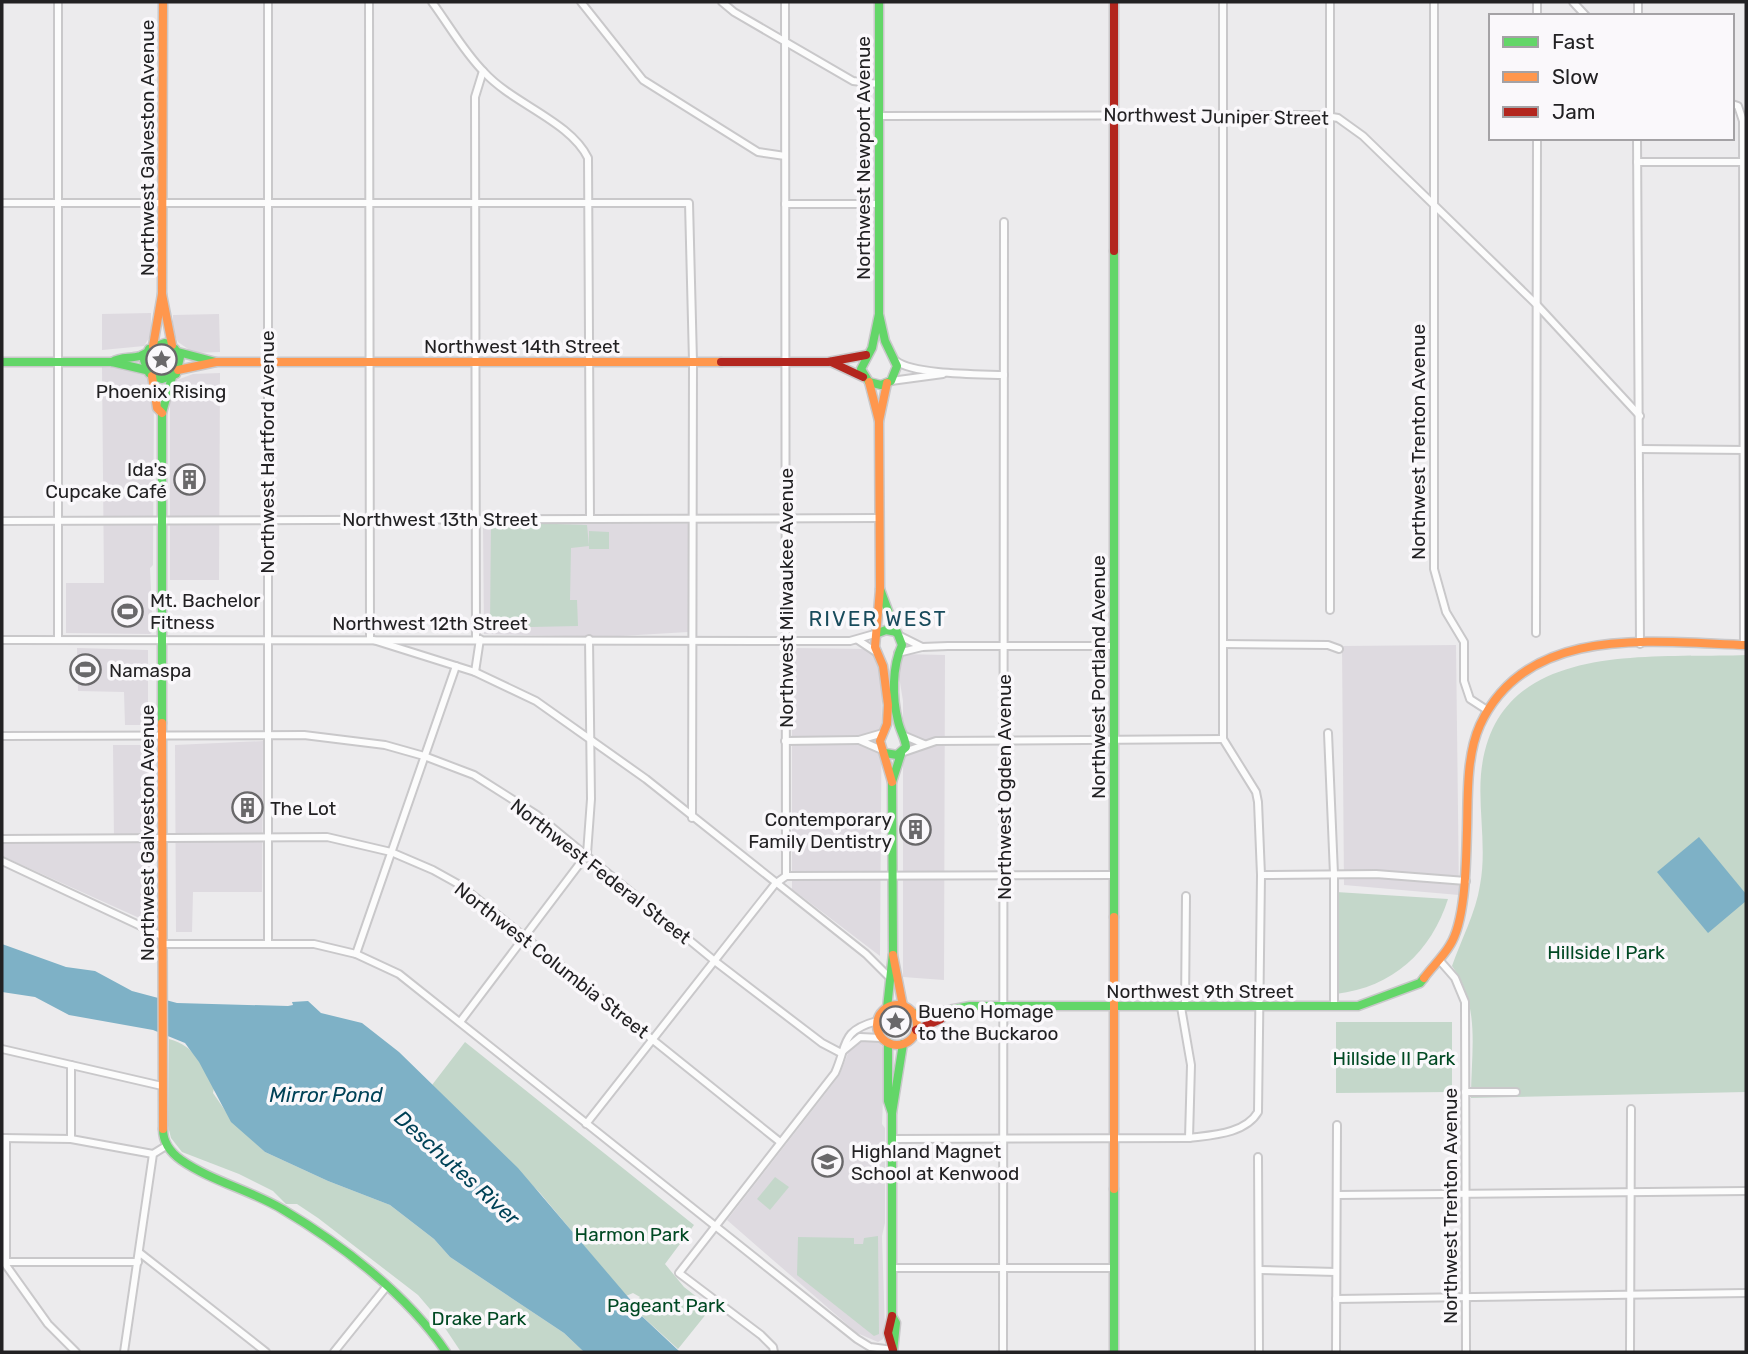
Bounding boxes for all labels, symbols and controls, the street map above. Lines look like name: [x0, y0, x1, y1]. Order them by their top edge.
legend: [1489, 14, 1734, 140]
street label: Northwest Galveston Avenue: [136, 20, 159, 276]
text: Fast: [1552, 29, 1594, 54]
street label: Northwest Newport Avenue: [852, 36, 875, 280]
text: Slow: [1552, 64, 1599, 89]
text: Jam: [1552, 99, 1596, 124]
street label: Northwest Juniper Street: [1103, 103, 1329, 130]
street label: Northwest Trenton Avenue: [1407, 324, 1430, 560]
street label: Northwest Hartford Avenue: [256, 330, 279, 574]
street label: Northwest 14th Street: [424, 335, 621, 358]
place icon: Phoenix Rising: [144, 343, 178, 377]
place label: Phoenix Rising: [96, 380, 226, 403]
place label: Ida's Cupcake Café: [45, 458, 167, 503]
building icon: Ida's Cupcake Café: [173, 463, 207, 497]
street label: Northwest Milwaukee Avenue: [775, 468, 798, 728]
street label: Northwest 13th Street: [342, 508, 538, 531]
street label: Northwest Portland Avenue: [1087, 555, 1110, 799]
place label: Mt. Bachelor Fitness: [150, 589, 261, 634]
sports icon: Mt. Bachelor Fitness: [110, 594, 144, 628]
district label: RIVER WEST: [808, 606, 948, 631]
street label: Northwest 12th Street: [332, 612, 528, 635]
sports icon: Namaspa: [69, 653, 103, 687]
place label: Namaspa: [109, 659, 192, 682]
street label: Northwest Ogden Avenue: [993, 674, 1016, 900]
street label: Northwest Galveston Avenue: [136, 705, 159, 961]
building icon: The Lot: [230, 791, 264, 825]
street label: Northwest Federal Street: [506, 794, 696, 949]
place label: The Lot: [270, 797, 337, 820]
place label: Contemporary Family Dentistry: [748, 808, 892, 853]
building icon: Contemporary Family Dentistry: [898, 813, 932, 847]
street label: Northwest Columbia Street: [450, 877, 654, 1044]
park label: Hillside I Park: [1547, 941, 1665, 964]
street label: Northwest 9th Street: [1106, 980, 1294, 1003]
place label: Bueno Homage to the Buckaroo: [918, 1000, 1058, 1045]
place icon: Bueno Homage to the Buckaroo: [878, 1005, 912, 1039]
park label: Hillside II Park: [1333, 1047, 1456, 1070]
water label: Mirror Pond: [269, 1082, 383, 1107]
street label: Northwest Trenton Avenue: [1439, 1088, 1462, 1324]
water label: Deschutes River: [390, 1105, 526, 1231]
place label: Highland Magnet School at Kenwood: [851, 1140, 1019, 1185]
school or university icon: Highland Magnet School at Kenwood: [811, 1145, 845, 1179]
park label: Harmon Park: [575, 1223, 690, 1246]
park label: Pageant Park: [607, 1294, 725, 1317]
park label: Drake Park: [432, 1307, 527, 1330]

